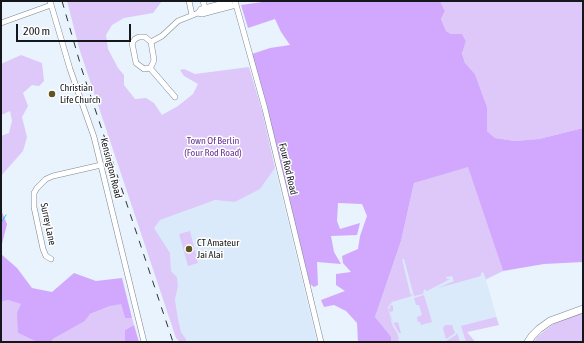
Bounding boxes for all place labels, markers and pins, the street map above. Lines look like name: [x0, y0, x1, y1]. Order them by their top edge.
place label: Christian Life Church: [60, 82, 101, 106]
marker: Christian Life Church: [47, 89, 57, 99]
place label: CT Amateur Jai Alai: [197, 237, 239, 260]
marker: CT Amateur Jai Alai: [184, 244, 194, 254]

